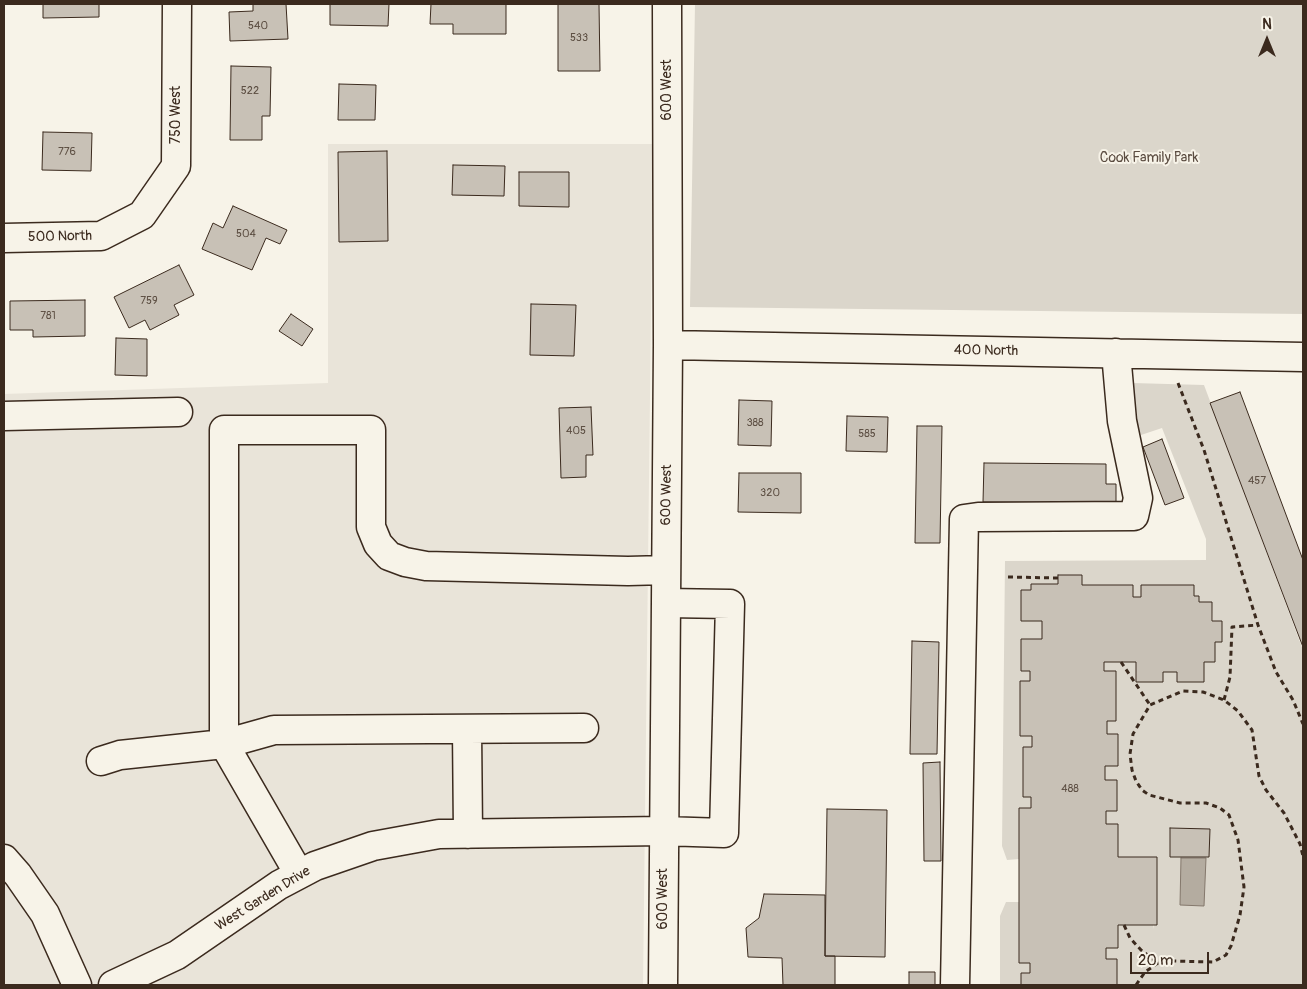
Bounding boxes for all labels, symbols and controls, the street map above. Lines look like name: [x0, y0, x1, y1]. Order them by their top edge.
north arrow: [1242, 15, 1292, 65]
text: N: [1262, 16, 1272, 33]
house number: 540: [248, 19, 268, 33]
house number: 533: [570, 31, 588, 45]
street label: 600 West: [659, 59, 675, 121]
house number: 522: [241, 84, 259, 98]
street label: 750 West: [168, 86, 184, 144]
house number: 776: [58, 145, 76, 159]
park label: Cook Family Park: [1100, 150, 1198, 166]
house number: 504: [236, 227, 256, 241]
street label: 500 North: [28, 228, 92, 246]
house number: 759: [140, 294, 158, 308]
house number: 781: [40, 309, 56, 323]
street label: 400 North: [954, 342, 1018, 360]
house number: 388: [746, 416, 764, 430]
house number: 405: [566, 424, 586, 438]
house number: 585: [858, 427, 876, 441]
street label: 600 West: [658, 464, 676, 526]
house number: 457: [1248, 474, 1266, 488]
house number: 320: [760, 486, 780, 500]
house number: 488: [1061, 782, 1079, 796]
street label: West Garden Drive: [212, 863, 314, 935]
street label: 600 West: [655, 868, 671, 930]
scale bar: [1132, 942, 1211, 974]
text: 20 m: [1138, 951, 1173, 970]

